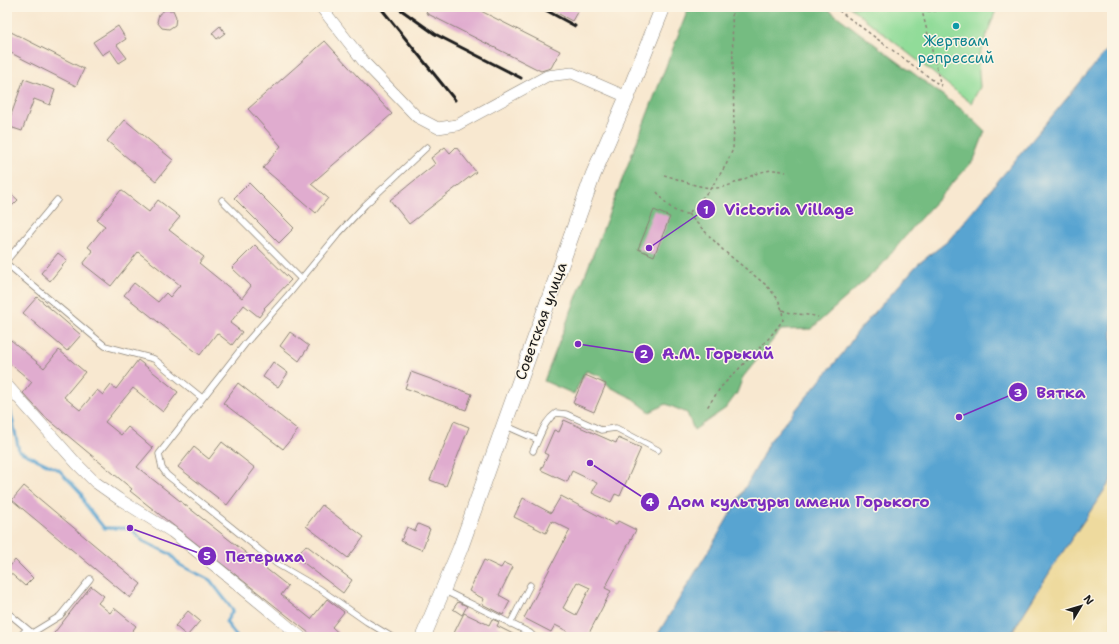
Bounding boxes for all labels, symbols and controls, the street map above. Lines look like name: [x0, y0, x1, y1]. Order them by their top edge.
marker: Жертвам репрессий: [951, 21, 961, 31]
place label: Жертвам репрессий: [918, 31, 994, 68]
callout: Victoria Village: [696, 195, 862, 223]
text: Victoria Village: [724, 199, 854, 220]
text: 1: [703, 202, 709, 218]
street label: Советская улица: [510, 259, 572, 383]
callout: А.М. Горький: [634, 340, 782, 368]
text: А.М. Горький: [662, 343, 774, 364]
text: 2: [640, 346, 649, 362]
callout: Вятка: [1008, 378, 1093, 406]
text: Вятка: [1036, 382, 1086, 403]
text: 3: [1014, 385, 1022, 401]
callout: Дом культуры имени Горького: [640, 488, 938, 516]
text: Дом культуры имени Горького: [668, 491, 930, 512]
text: 4: [646, 494, 655, 510]
callout: Петериха: [197, 542, 312, 570]
text: Петериха: [225, 546, 305, 567]
text: 5: [203, 548, 211, 564]
north arrow: [1061, 586, 1101, 626]
text: N: [1080, 592, 1097, 608]

